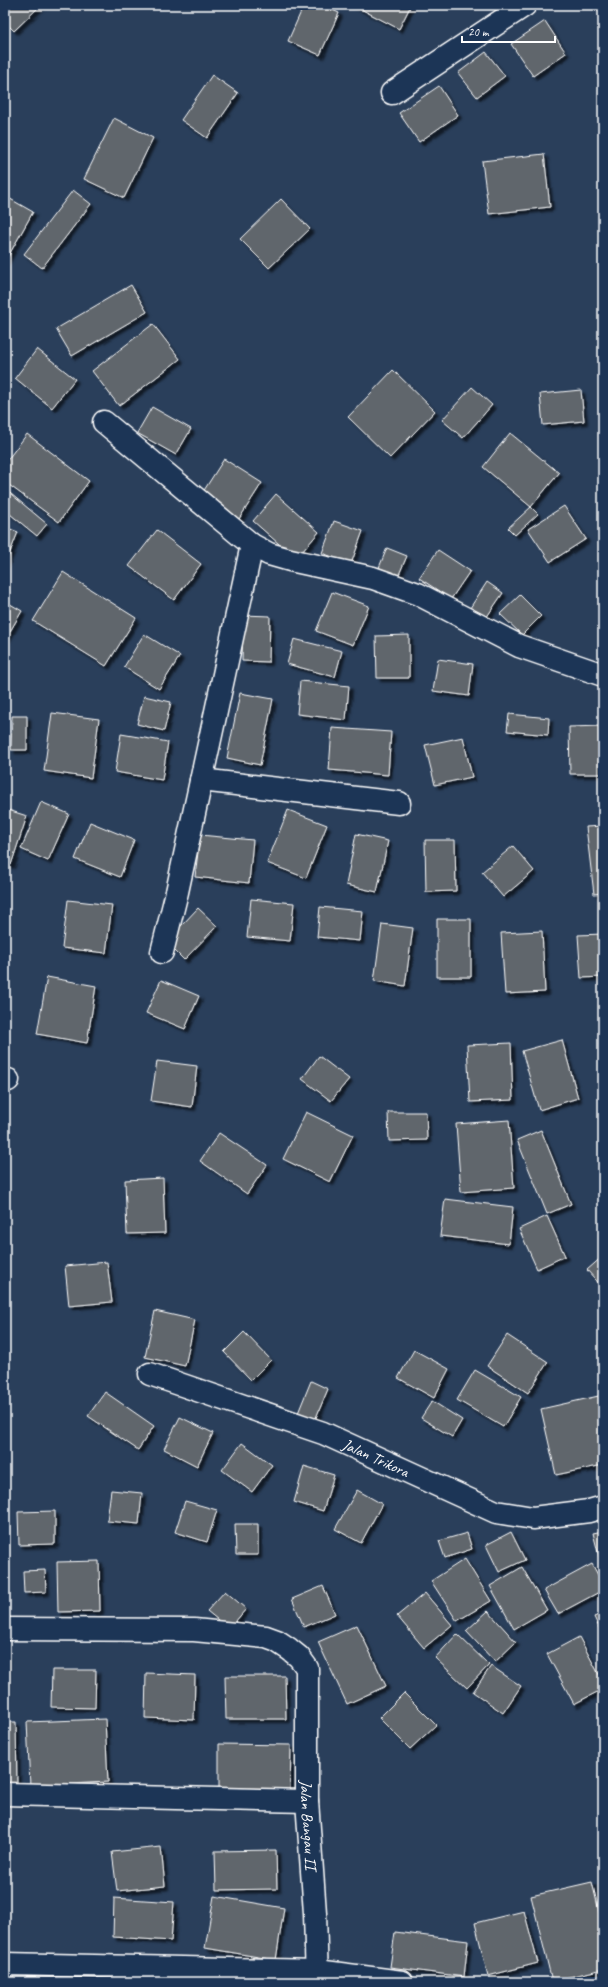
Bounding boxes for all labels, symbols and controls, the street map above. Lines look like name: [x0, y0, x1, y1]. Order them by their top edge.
scale bar: [462, 18, 555, 44]
text: 20 m: [468, 24, 490, 40]
street label: Jalan Trikora: [338, 1434, 413, 1483]
street label: Jalan Bangau II: [296, 1779, 321, 1874]

